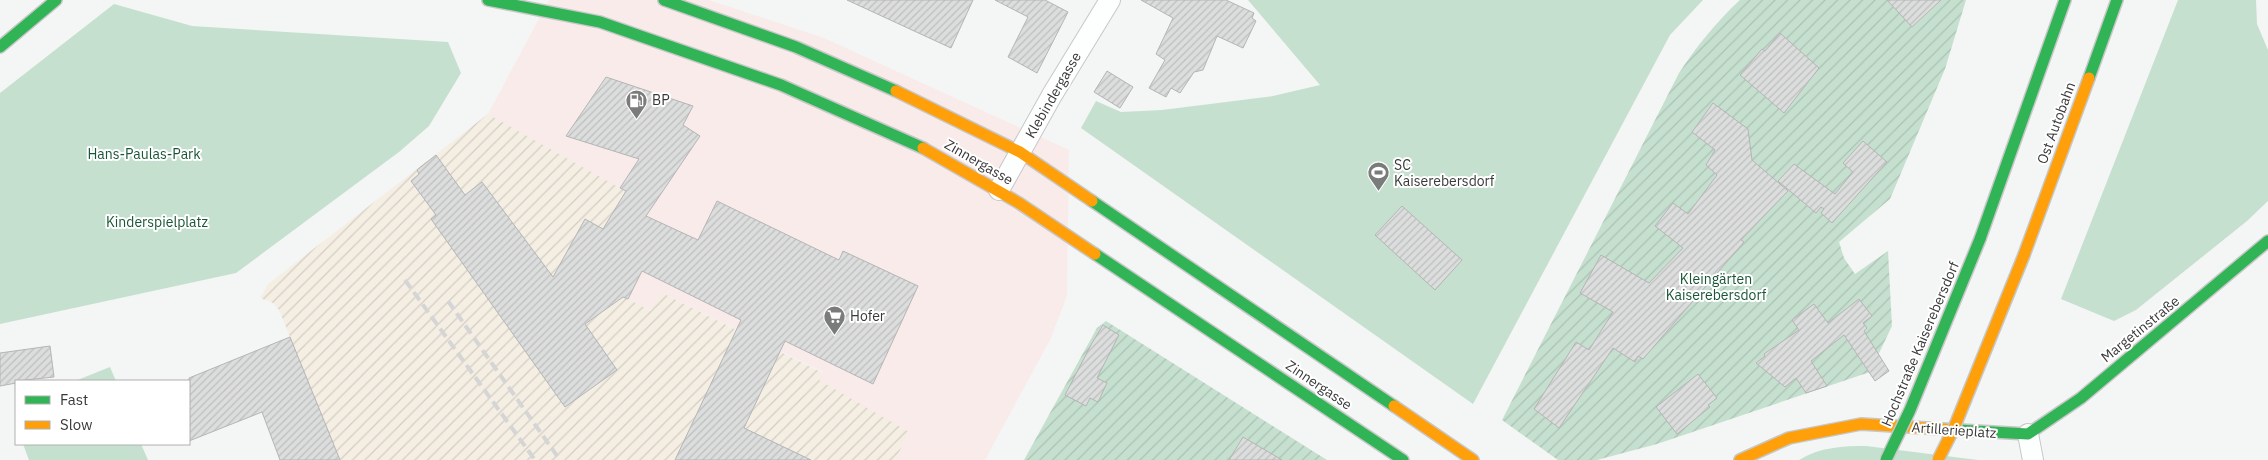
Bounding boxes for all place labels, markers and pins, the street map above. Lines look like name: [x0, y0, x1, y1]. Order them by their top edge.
fuel station icon: BP: [624, 88, 648, 119]
place label: BP: [652, 91, 670, 109]
place label: SC Kaiserebersdorf: [1394, 156, 1495, 190]
sports icon: SC Kaiserebersdorf: [1366, 161, 1390, 192]
supermarket icon: Hofer: [822, 304, 846, 335]
place label: Hofer: [850, 307, 885, 325]

